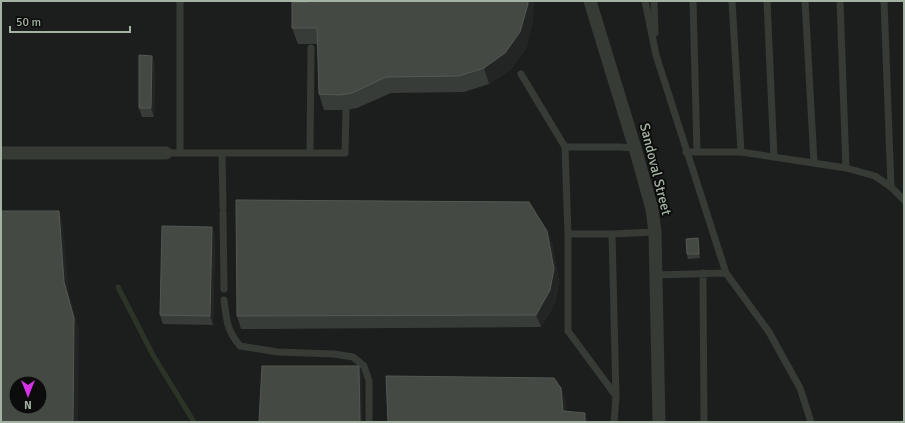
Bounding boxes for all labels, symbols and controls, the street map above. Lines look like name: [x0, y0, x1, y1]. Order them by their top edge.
scale bar: [10, 8, 130, 34]
text: 50 m: [16, 15, 41, 30]
street label: Sandoval Street: [636, 121, 675, 217]
north arrow: [8, 375, 48, 415]
text: N: [24, 398, 32, 411]

